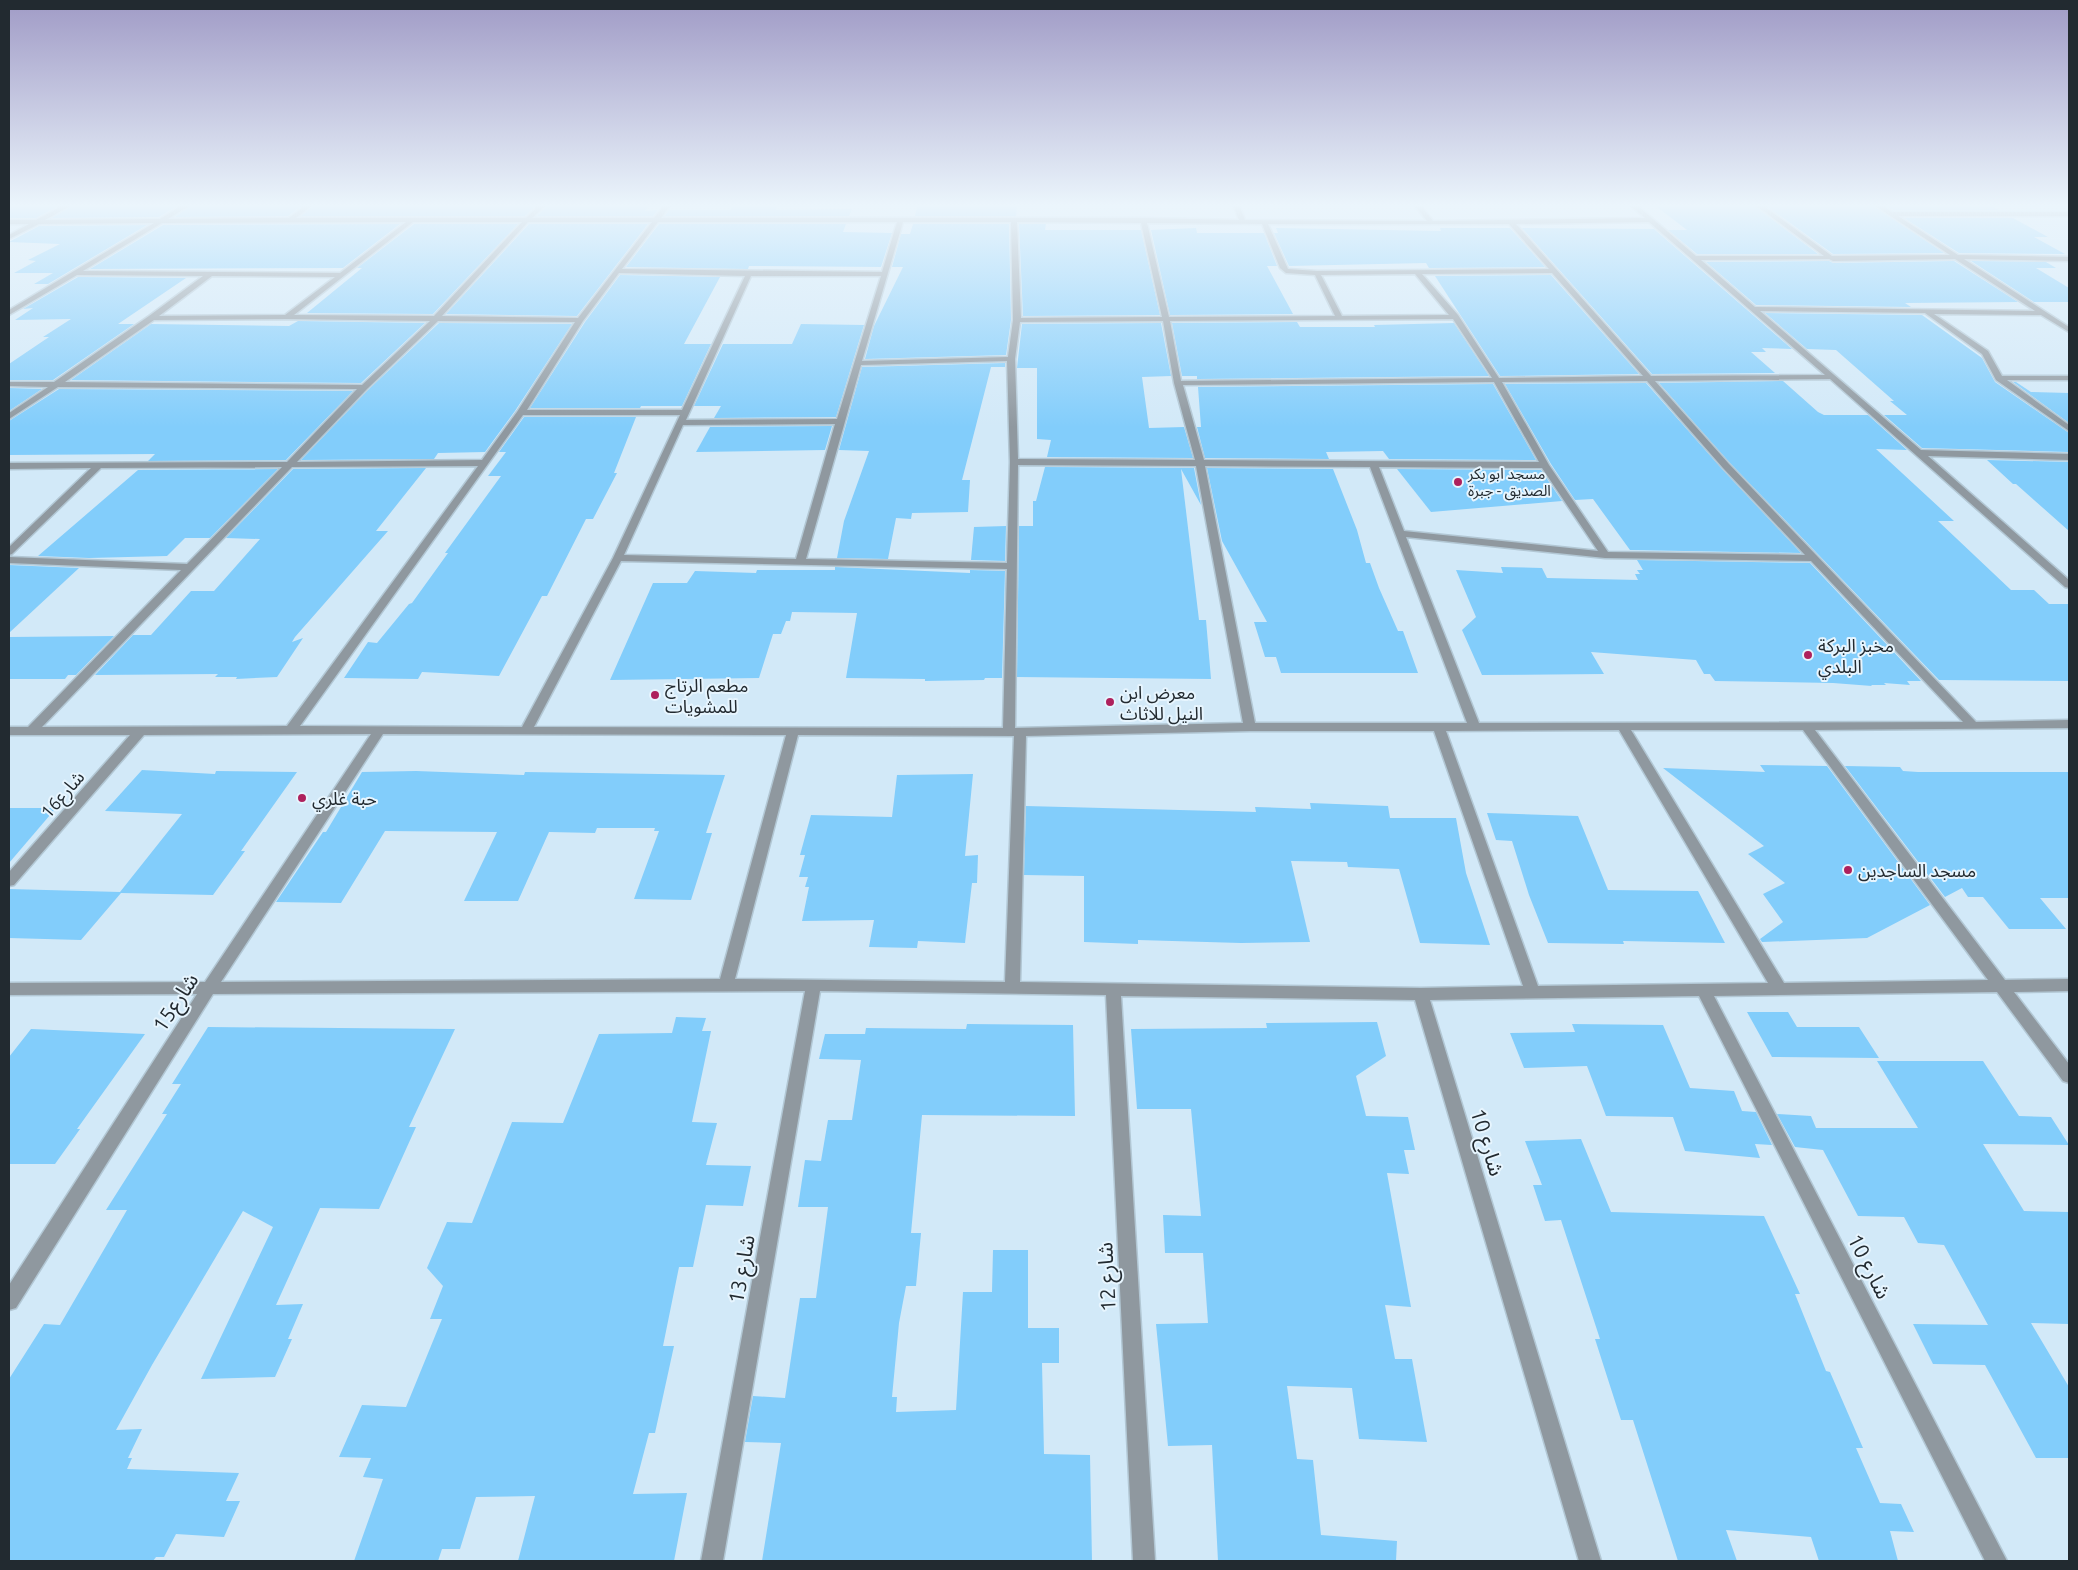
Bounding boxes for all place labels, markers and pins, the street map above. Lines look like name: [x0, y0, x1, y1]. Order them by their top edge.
place label: مسجد ابو بكر الصديق - جبرة: [1467, 465, 1551, 501]
marker: مسجد ابو بكر الصديق - جبرة: [1452, 476, 1464, 488]
place label: مخبز البركة البلدي: [1818, 635, 1894, 680]
marker: مخبز البركة البلدي: [1802, 649, 1814, 661]
place label: مطعم الرتاج للمشويات: [665, 675, 749, 718]
place label: معرض ابن النيل للاثاث: [1120, 682, 1203, 725]
marker: مطعم الرتاج للمشويات: [649, 689, 661, 701]
marker: معرض ابن النيل للاثاث: [1104, 696, 1116, 708]
place label: حبة غلري: [312, 788, 377, 812]
marker: حبة غلري: [296, 792, 308, 804]
place label: مسجد الساجدين: [1858, 860, 1976, 882]
marker: مسجد الساجدين: [1842, 864, 1854, 876]

